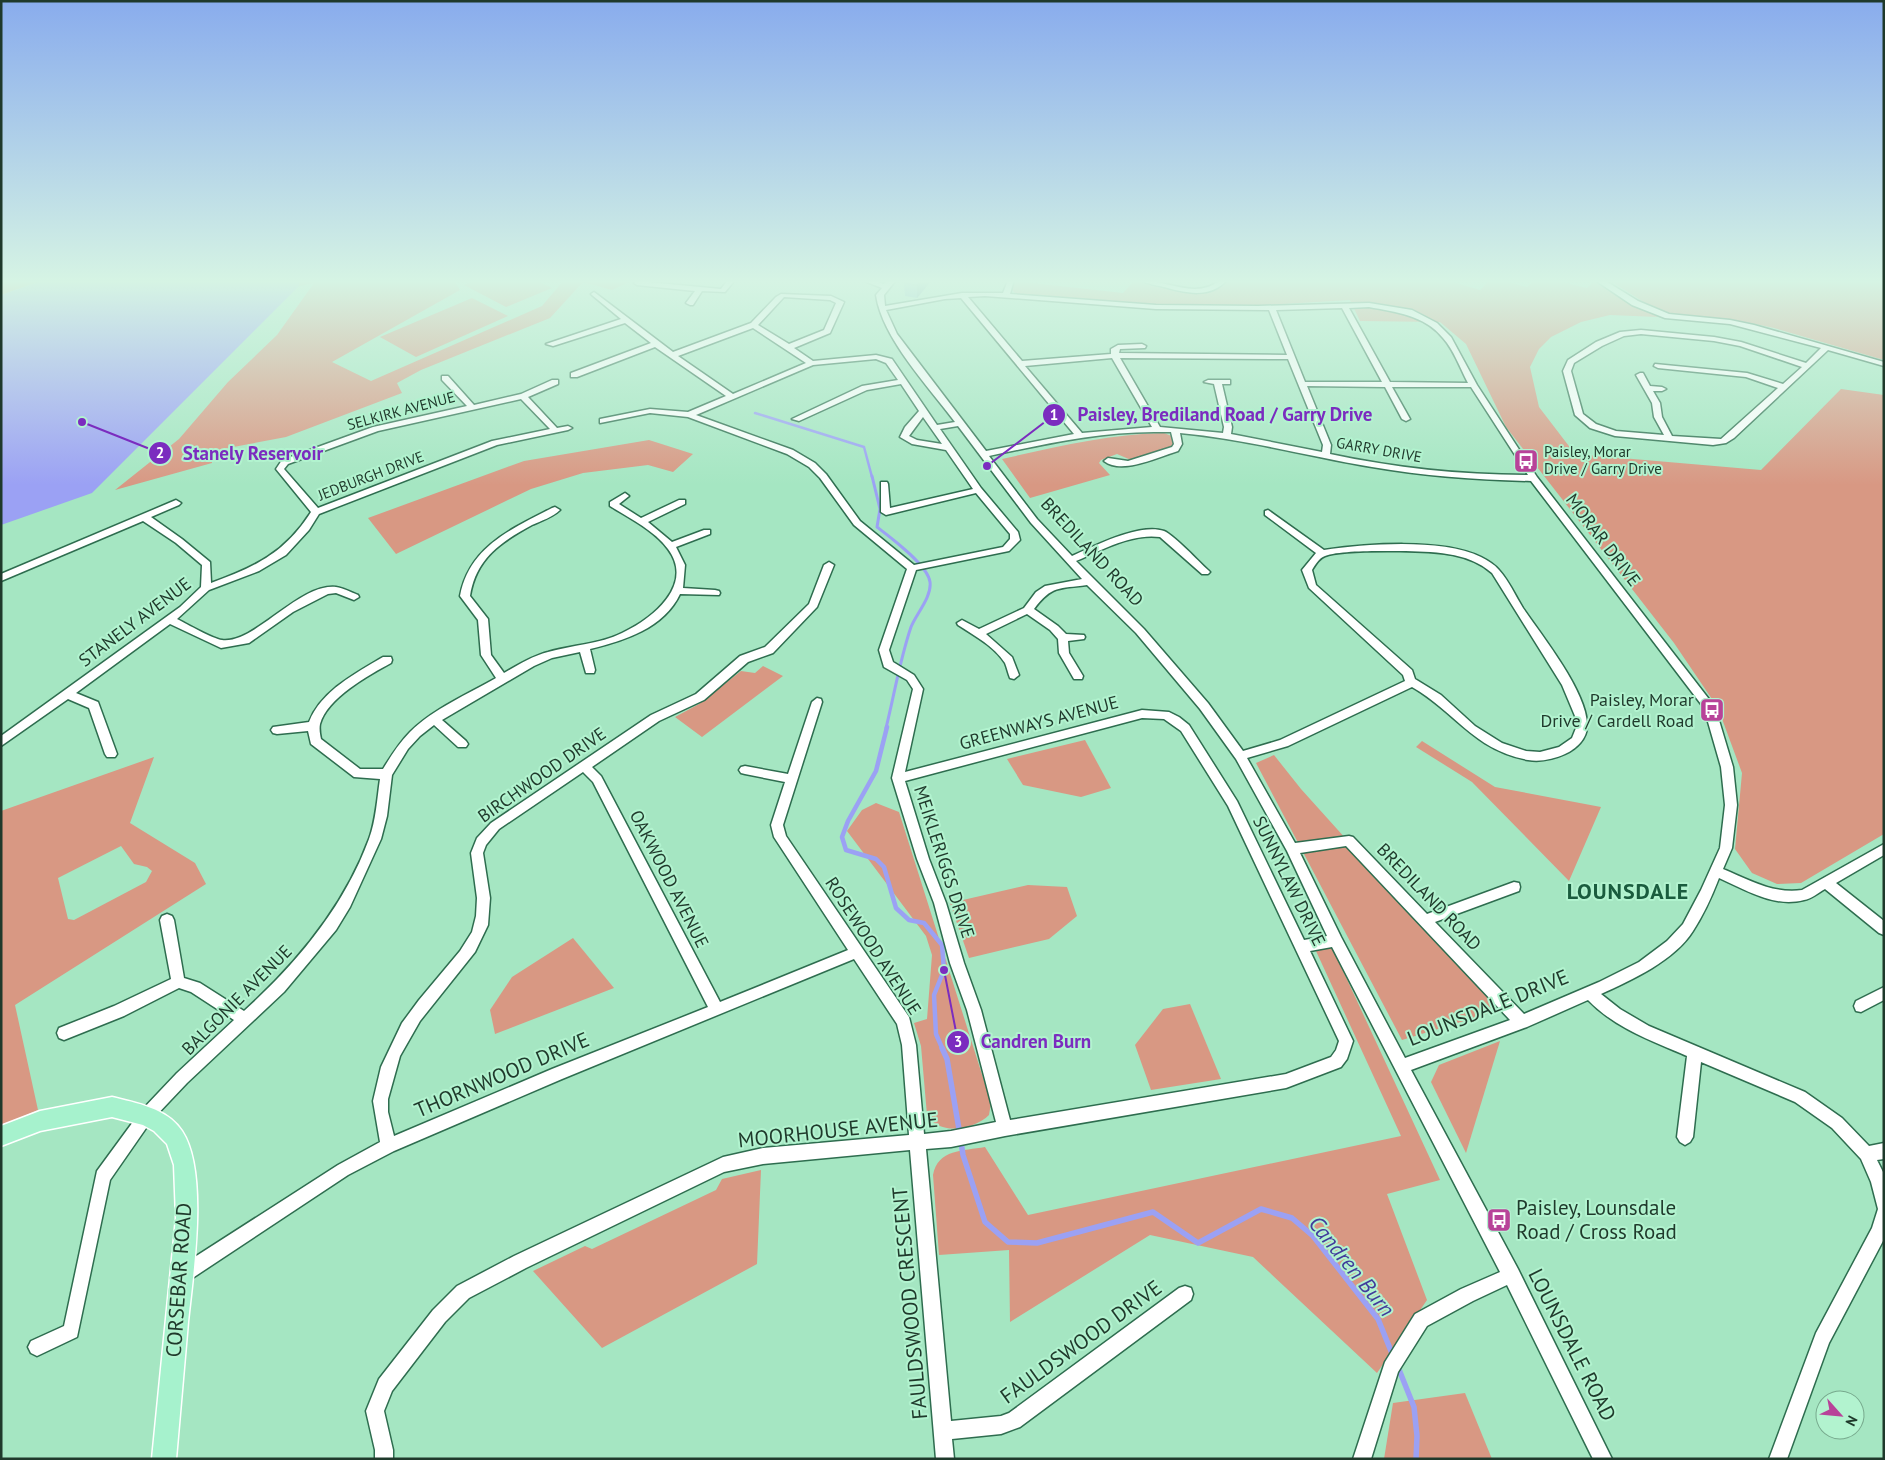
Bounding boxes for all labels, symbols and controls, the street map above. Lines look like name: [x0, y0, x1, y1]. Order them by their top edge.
street label: SELKIRK AVENUE: [345, 387, 457, 434]
callout: Paisley, Brediland Road / Garry Drive: [1041, 398, 1383, 432]
text: Paisley, Brediland Road / Garry Drive: [1078, 402, 1372, 426]
text: 1: [1050, 405, 1058, 424]
street label: GARRY DRIVE: [1335, 433, 1423, 466]
callout: Stanely Reservoir: [148, 436, 334, 470]
text: Stanely Reservoir: [183, 441, 324, 465]
place label: Paisley, Morar Drive / Garry Drive: [1544, 442, 1662, 478]
text: 2: [156, 443, 164, 462]
street label: JEDBURGH DRIVE: [314, 447, 426, 505]
bus stop icon: Paisley, Morar Drive / Garry Drive: [1513, 448, 1539, 474]
street label: MORAR DRIVE: [1561, 489, 1646, 591]
street label: BREDILAND ROAD: [1036, 492, 1149, 611]
street label: STANELY AVENUE: [74, 572, 196, 671]
place label: Paisley, Morar Drive / Cardell Road: [1540, 688, 1694, 732]
street label: GREENWAYS AVENUE: [957, 690, 1121, 755]
bus stop icon: Paisley, Morar Drive / Cardell Road: [1699, 697, 1725, 723]
street label: BIRCHWOOD DRIVE: [473, 722, 610, 827]
street label: MEIKLERIGGS DRIVE: [909, 783, 980, 941]
street label: OAKWOOD AVENUE: [625, 806, 714, 952]
street label: SUNNYLAW DRIVE: [1248, 812, 1331, 950]
street label: BREDILAND ROAD: [1372, 838, 1486, 955]
street label: ROSEWOOD AVENUE: [820, 872, 927, 1019]
district label: LOUNSDALE: [1567, 877, 1689, 905]
street label: BALGONIE AVENUE: [177, 940, 297, 1060]
street label: LOUNSDALE DRIVE: [1403, 963, 1572, 1052]
callout: Candren Burn: [945, 1025, 1101, 1059]
street label: THORNWOOD DRIVE: [410, 1026, 593, 1124]
text: Candren Burn: [981, 1029, 1091, 1053]
text: 3: [954, 1032, 962, 1051]
street label: MOORHOUSE AVENUE: [737, 1106, 939, 1153]
street label: FAULDSWOOD CRESCENT: [886, 1185, 933, 1421]
place label: Paisley, Lounsdale Road / Cross Road: [1516, 1194, 1677, 1245]
street label: CORSEBAR ROAD: [160, 1202, 197, 1358]
bus stop icon: Paisley, Lounsdale Road / Cross Road: [1486, 1207, 1512, 1233]
water label: Candren Burn: [1303, 1210, 1401, 1322]
street label: LOUNSDALE ROAD: [1522, 1264, 1622, 1426]
street label: FAULDSWOOD DRIVE: [995, 1274, 1167, 1409]
north arrow: [1815, 1390, 1865, 1440]
text: N: [1841, 1413, 1862, 1429]

